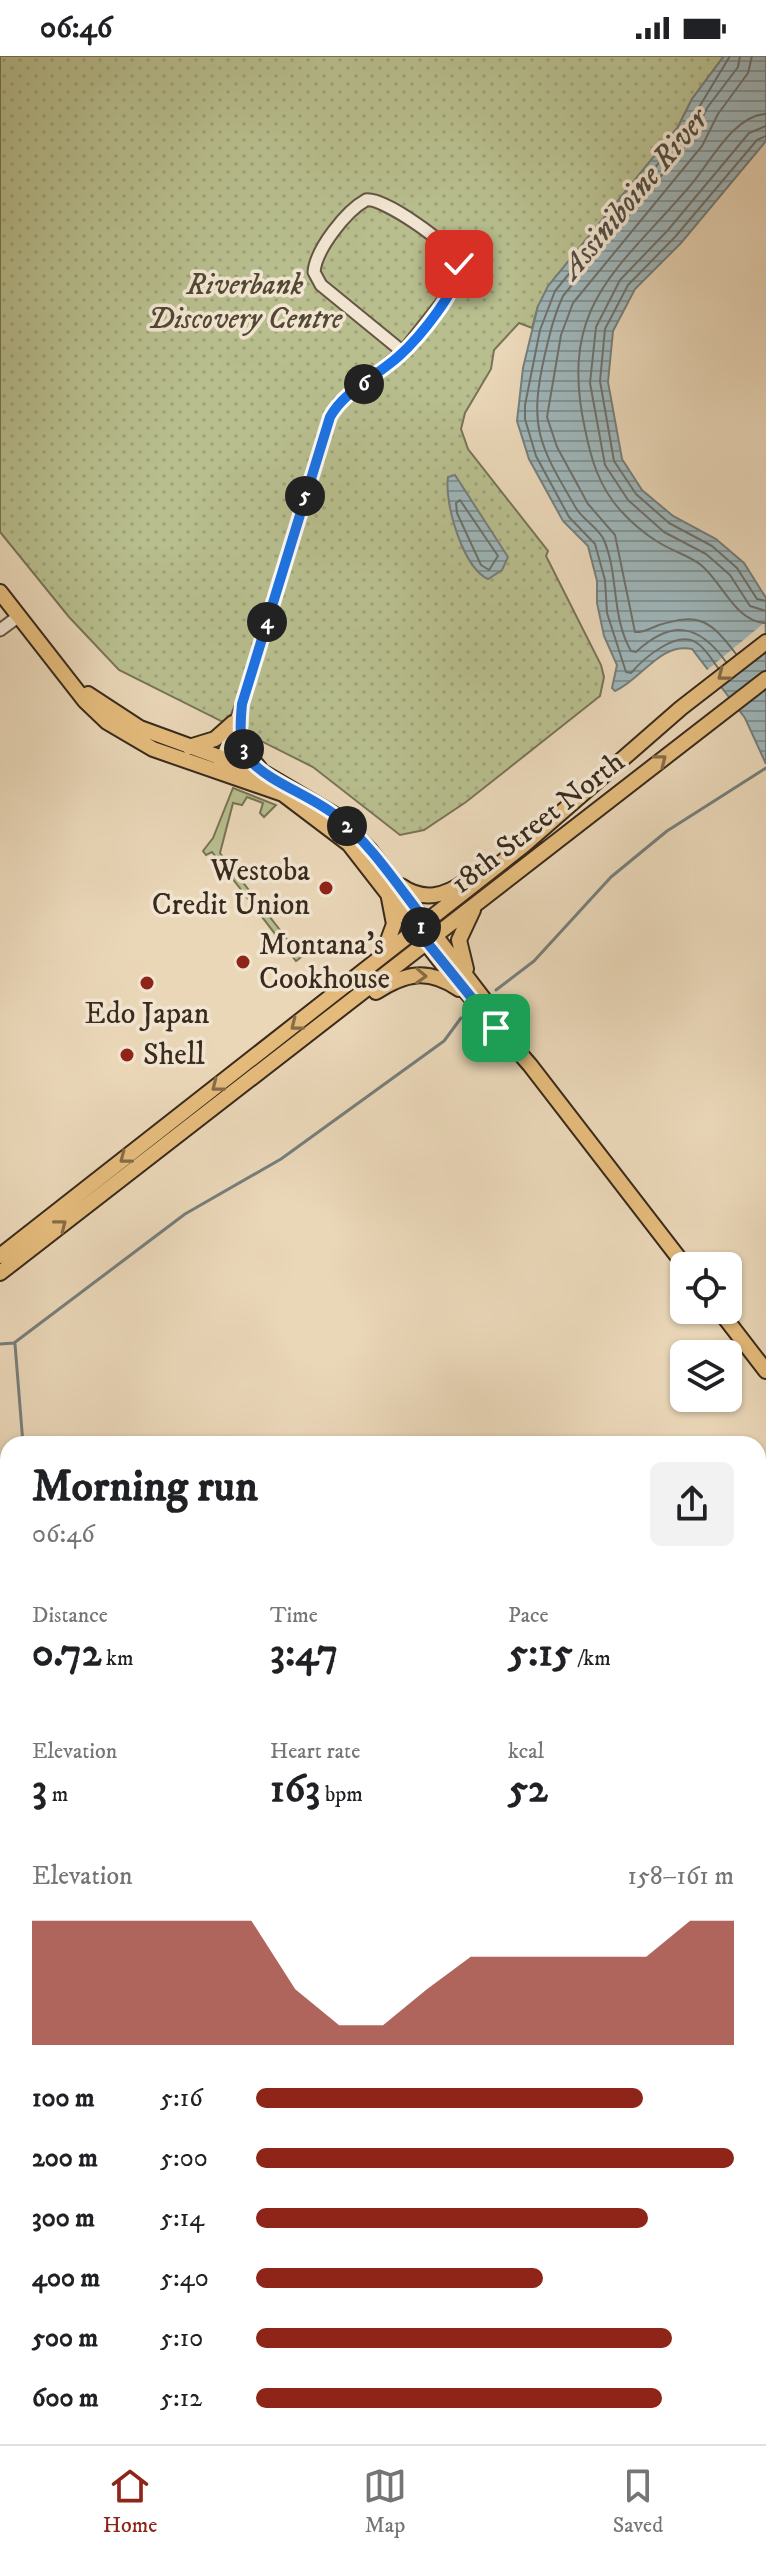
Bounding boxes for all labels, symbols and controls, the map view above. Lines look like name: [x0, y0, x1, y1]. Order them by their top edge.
text: 06:46: [40, 10, 112, 47]
water label: Assiniboine River: [550, 99, 719, 289]
pin: [425, 230, 493, 298]
icon: check: [437, 242, 481, 286]
park label: Riverbank Discovery Centre: [148, 267, 343, 338]
pin: 6: [344, 364, 384, 404]
text: 6: [358, 370, 370, 397]
pin: 5: [285, 476, 325, 516]
text: 5: [300, 482, 310, 509]
pin: 4: [247, 602, 287, 642]
text: 4: [261, 608, 273, 635]
one-way arrow: [717, 666, 732, 680]
pin: 3: [224, 729, 264, 769]
text: 3: [240, 735, 248, 762]
street label: 18th Street North: [444, 744, 632, 902]
one-way arrow: [652, 756, 667, 770]
pin: 2: [327, 806, 367, 846]
text: 2: [342, 812, 352, 839]
place label: Westoba Credit Union: [152, 853, 310, 924]
marker: Westoba Credit Union: [317, 879, 335, 897]
pin: 1: [401, 907, 441, 947]
text: 1: [417, 913, 425, 940]
place label: Montana's Cookhouse: [259, 927, 390, 998]
marker: Montana's Cookhouse: [234, 953, 252, 971]
one-way arrow: [415, 967, 427, 984]
marker: Edo Japan: [138, 974, 156, 992]
pin: [462, 994, 530, 1062]
place label: Edo Japan: [85, 996, 210, 1033]
icon: arrive: [474, 1006, 518, 1050]
one-way arrow: [290, 1015, 305, 1029]
place label: Shell: [143, 1037, 205, 1074]
marker: Shell: [118, 1046, 136, 1064]
one-way arrow: [211, 1077, 226, 1091]
one-way arrow: [119, 1149, 134, 1163]
one-way arrow: [52, 1220, 66, 1235]
map controls: [670, 1252, 742, 1412]
button: locate: [670, 1252, 742, 1324]
button: layers: [670, 1340, 742, 1412]
text: Morning run: [32, 1460, 258, 1515]
button: share: [650, 1462, 734, 1546]
text: 06:46: [32, 1518, 95, 1551]
text: Distance: [32, 1602, 108, 1629]
text: Time: [270, 1602, 318, 1629]
text: Pace: [508, 1602, 549, 1629]
text: 0.72: [32, 1629, 101, 1679]
text: 3:47: [270, 1629, 338, 1679]
text: 5:15: [508, 1629, 573, 1679]
text: km: [101, 1645, 134, 1672]
text: /km: [573, 1645, 611, 1672]
text: Elevation: [32, 1738, 117, 1765]
text: Heart rate: [270, 1738, 360, 1765]
text: kcal: [508, 1738, 544, 1765]
text: 3: [32, 1765, 47, 1815]
text: 163: [270, 1765, 320, 1815]
text: 52: [508, 1765, 548, 1815]
text: m: [47, 1781, 68, 1808]
text: bpm: [320, 1781, 363, 1808]
text: Elevation: [32, 1860, 133, 1893]
text: 158–161 m: [628, 1860, 734, 1893]
text: 100 m: [32, 2082, 95, 2115]
text: 5:16: [160, 2082, 203, 2115]
text: 200 m: [32, 2142, 98, 2175]
text: 5:00: [160, 2142, 208, 2175]
text: 300 m: [32, 2202, 95, 2235]
text: 5:14: [160, 2202, 204, 2235]
text: 400 m: [32, 2262, 100, 2295]
text: 5:40: [160, 2262, 209, 2295]
text: 500 m: [32, 2322, 98, 2355]
text: 5:10: [160, 2322, 203, 2355]
text: 600 m: [32, 2382, 99, 2415]
text: 5:12: [160, 2382, 202, 2415]
tab: Home: [103, 2464, 157, 2539]
tab: Map: [363, 2464, 407, 2539]
tab: Saved: [613, 2464, 663, 2539]

